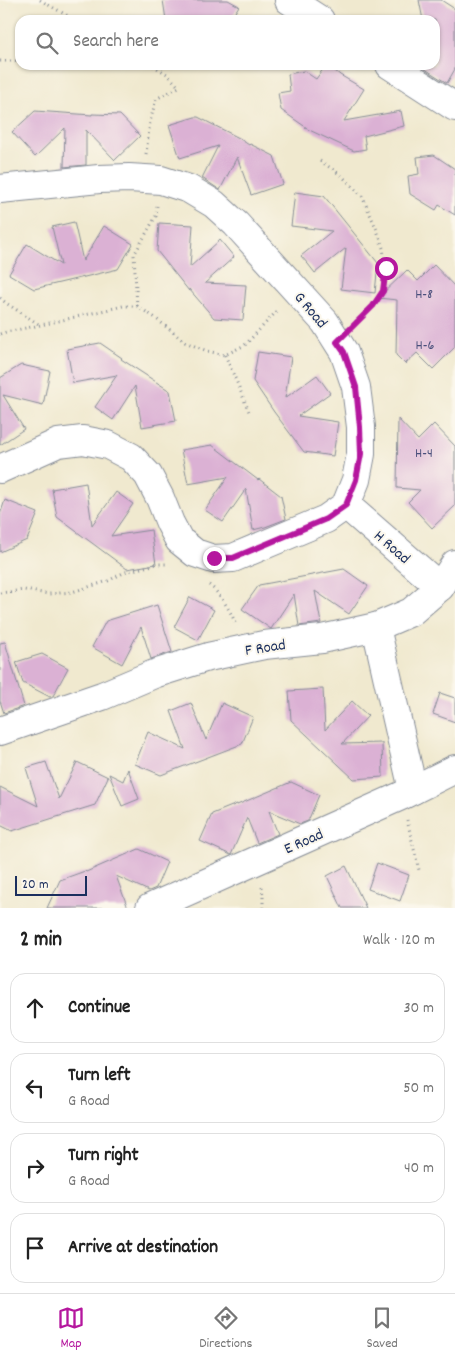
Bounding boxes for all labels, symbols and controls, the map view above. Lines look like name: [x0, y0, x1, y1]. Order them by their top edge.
search box: [15, 15, 440, 70]
icon: search: [33, 29, 61, 57]
text: Search here: [73, 29, 159, 56]
route start: [375, 257, 398, 280]
house number: H-8: [415, 285, 433, 305]
street label: G Road: [288, 287, 332, 334]
house number: H-6: [416, 336, 435, 356]
house number: H-4: [415, 444, 433, 464]
street label: H Road: [368, 526, 415, 570]
route end: [203, 547, 226, 570]
street label: F Road: [243, 634, 287, 663]
street label: E Road: [281, 823, 327, 861]
scale bar: [15, 873, 88, 896]
text: 20 m: [22, 875, 49, 895]
text: 2 min: [20, 926, 62, 956]
text: Walk · 120 m: [363, 929, 435, 952]
icon: ahead: [21, 994, 49, 1022]
text: Continue: [68, 995, 130, 1022]
text: 30 m: [404, 997, 434, 1020]
text: Turn left: [68, 1063, 131, 1090]
icon: left: [21, 1074, 49, 1102]
text: 50 m: [403, 1077, 434, 1100]
text: G Road: [68, 1090, 110, 1113]
text: Turn right: [68, 1143, 139, 1170]
icon: right: [21, 1154, 49, 1182]
text: 40 m: [404, 1157, 434, 1180]
text: G Road: [68, 1170, 110, 1193]
icon: arrive: [21, 1234, 49, 1262]
text: Arrive at destination: [68, 1235, 218, 1262]
tab: Map: [57, 1304, 85, 1354]
tab: Directions: [199, 1304, 252, 1354]
tab: Saved: [367, 1304, 398, 1354]

